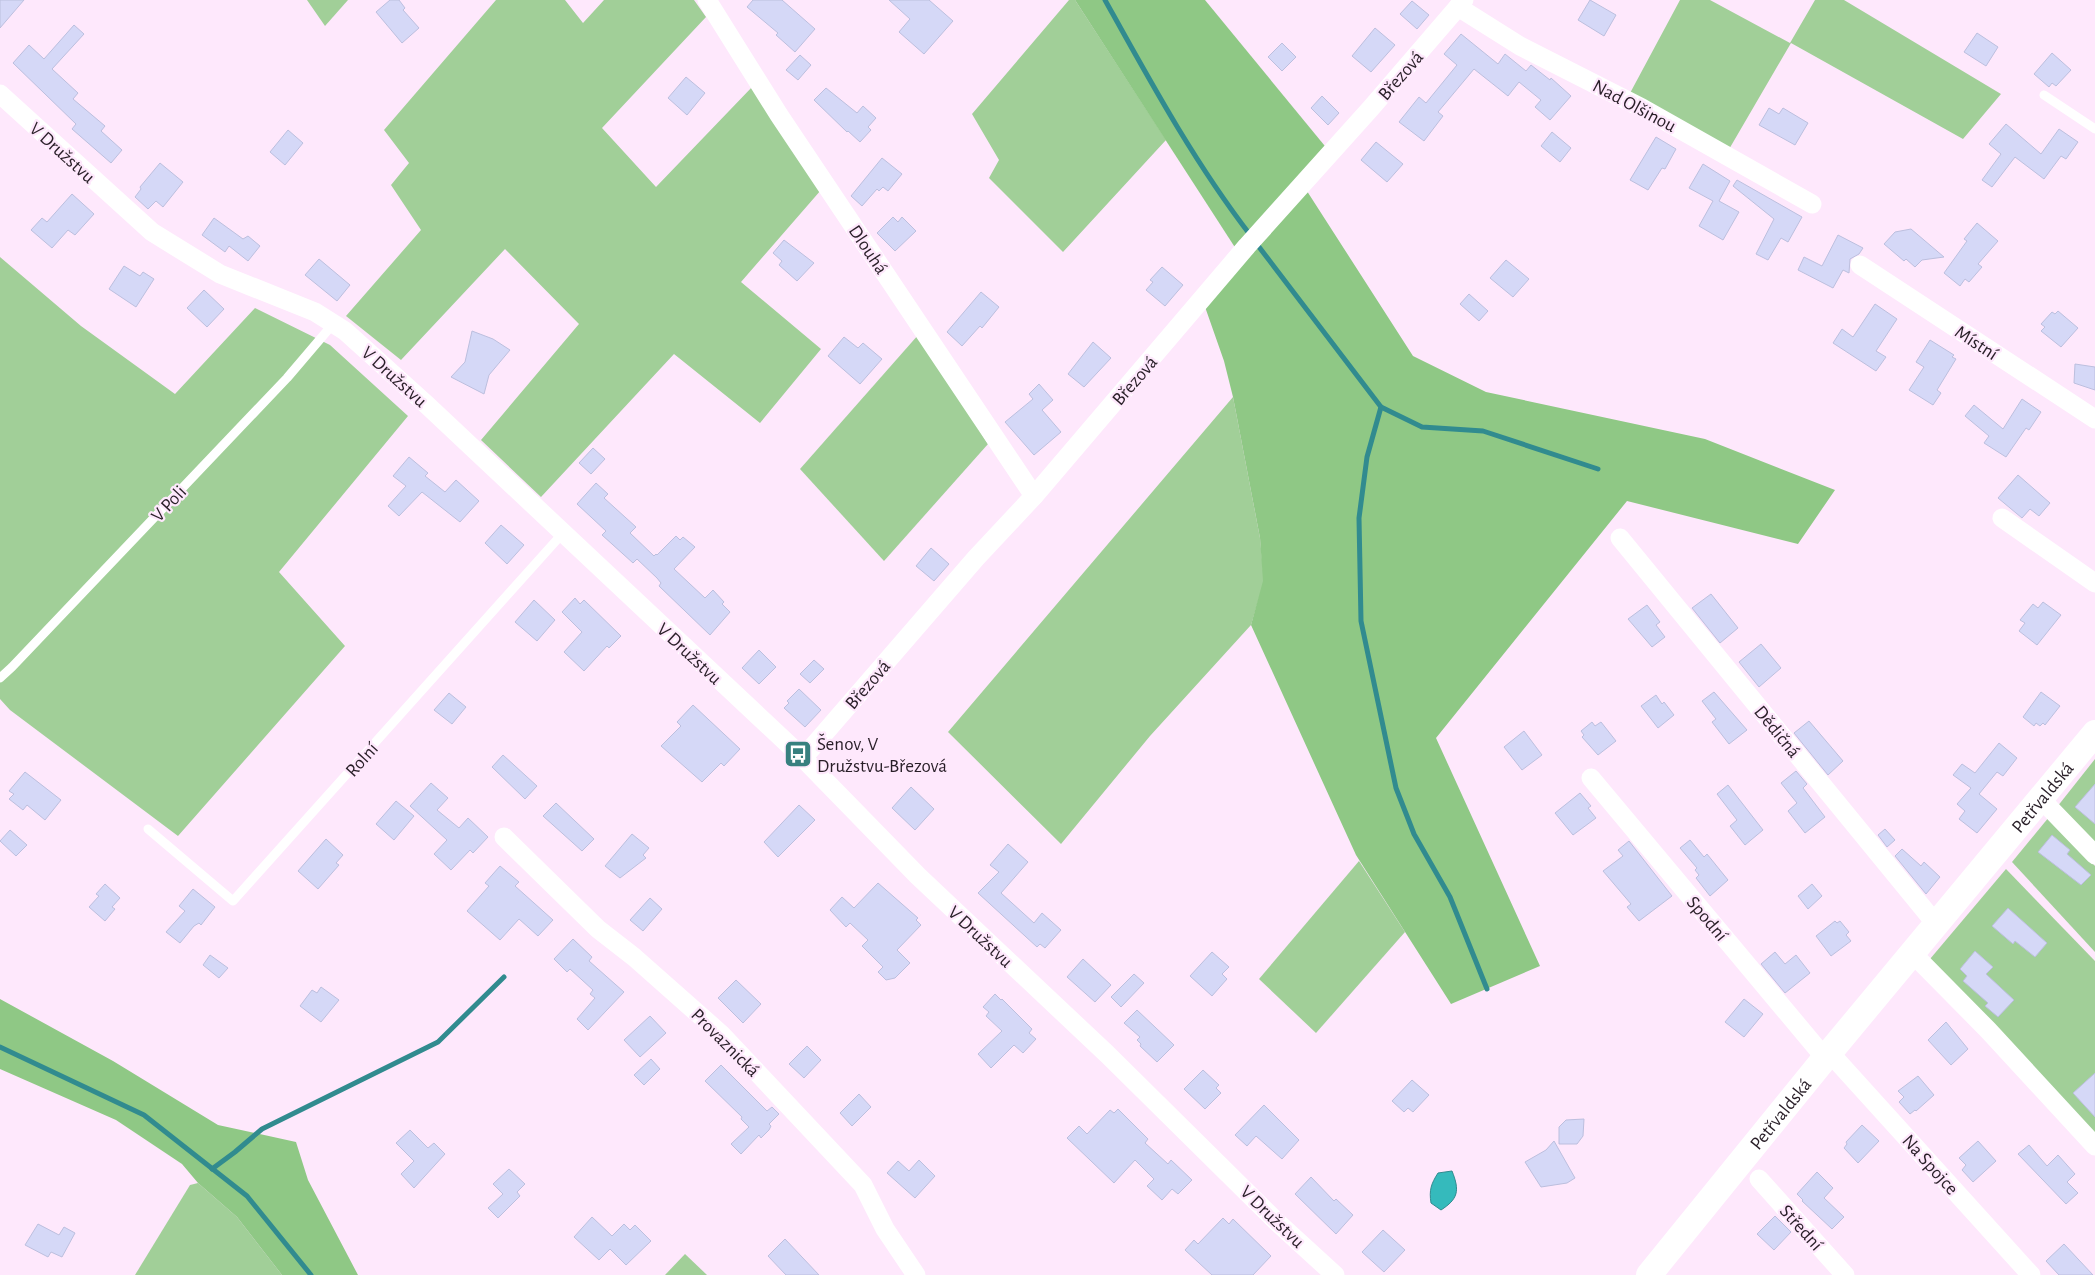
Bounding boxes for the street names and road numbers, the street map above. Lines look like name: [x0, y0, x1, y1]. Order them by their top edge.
street label: Březová: [1375, 48, 1427, 104]
street label: Nad Olšinou: [1589, 76, 1679, 136]
street label: V Družstvu: [26, 119, 99, 187]
street label: Dlouhá: [845, 222, 891, 278]
street label: Místní: [1951, 322, 2001, 364]
street label: V Družstvu: [358, 343, 431, 411]
street label: Březová: [1109, 353, 1161, 409]
street label: V Poli: [148, 482, 190, 526]
street label: V Družstvu: [653, 620, 725, 689]
street label: Březová: [842, 657, 894, 713]
street label: Dědičná: [1750, 702, 1804, 762]
street label: Rolní: [342, 739, 382, 781]
street label: Petřvaldská: [2009, 759, 2078, 837]
street label: Spodní: [1683, 893, 1731, 945]
street label: V Družstvu: [944, 903, 1016, 972]
street label: Provaznická: [687, 1005, 763, 1081]
street label: Petřvaldská: [1747, 1075, 1816, 1154]
street label: Na Spojce: [1898, 1131, 1962, 1199]
street label: V Družstvu: [1236, 1182, 1308, 1252]
street label: Střední: [1776, 1202, 1826, 1255]

